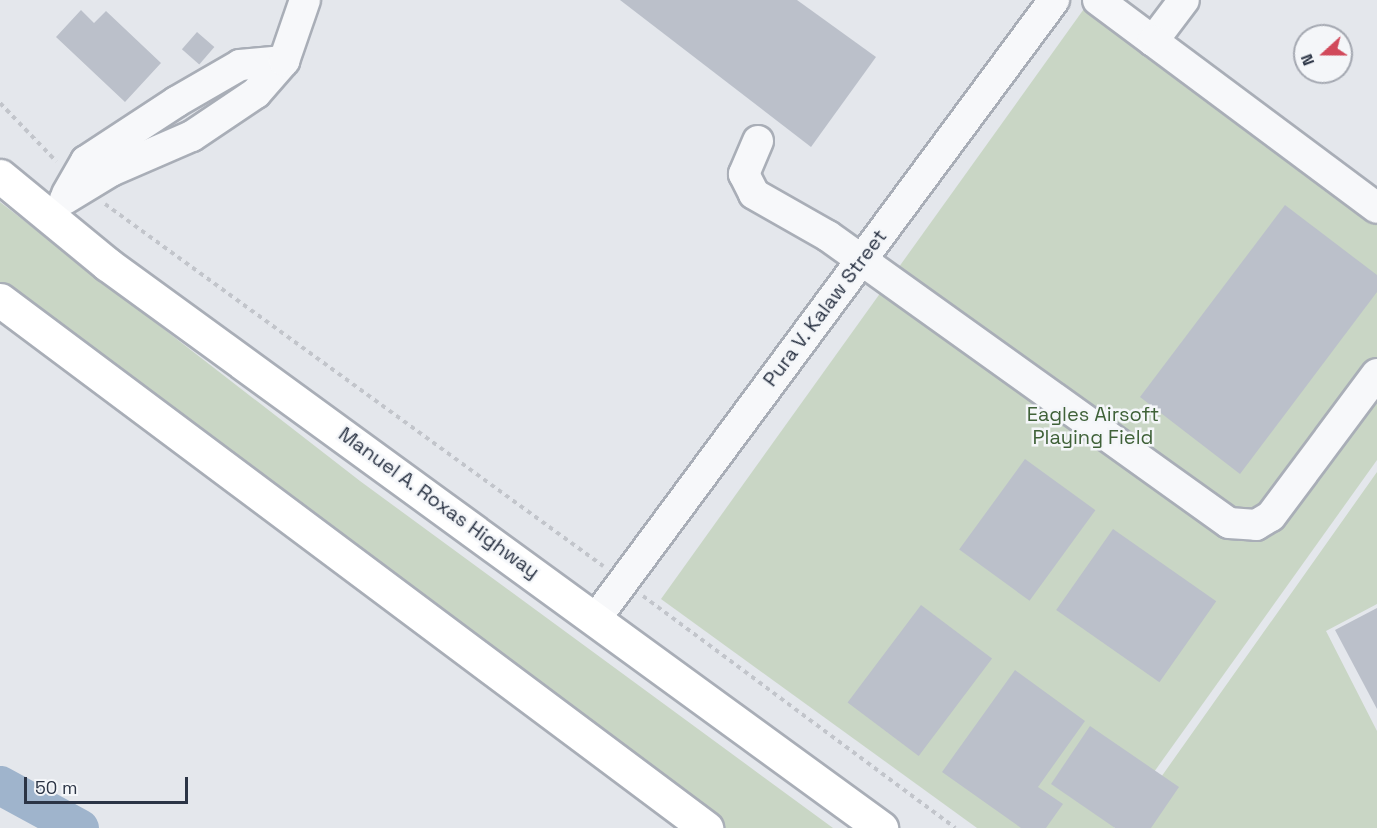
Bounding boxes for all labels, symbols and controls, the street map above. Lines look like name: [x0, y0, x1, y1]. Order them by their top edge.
north arrow: [1293, 24, 1353, 84]
text: N: [1296, 51, 1319, 69]
street label: Pura V. Kalaw Street: [758, 224, 892, 392]
park label: Eagles Airsoft Playing Field: [1027, 403, 1159, 450]
street label: Manuel A. Roxas Highway: [334, 422, 544, 584]
scale bar: [27, 765, 190, 803]
text: 50 m: [35, 776, 77, 799]

